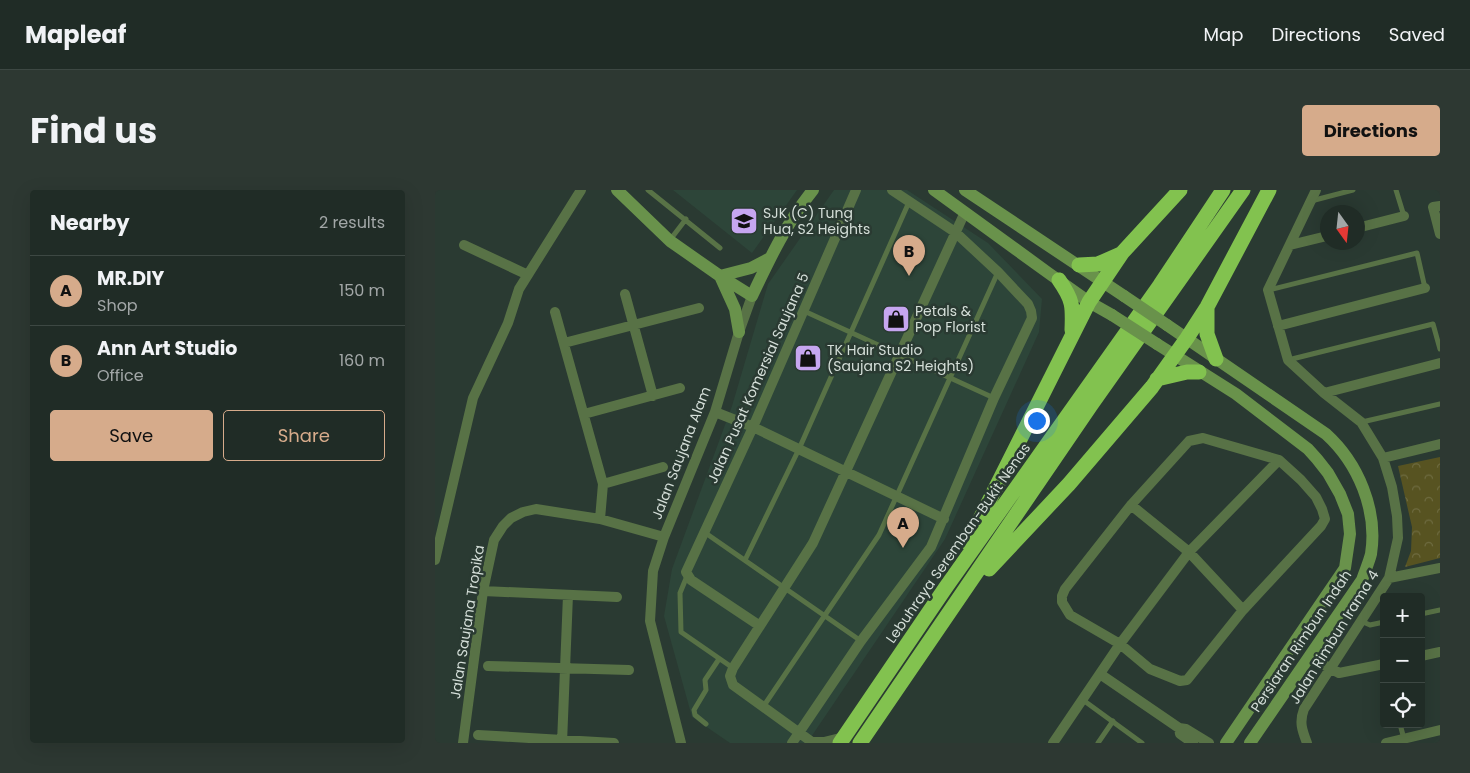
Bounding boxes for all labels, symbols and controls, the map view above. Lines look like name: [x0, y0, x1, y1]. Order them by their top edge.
text: Mapleaf: [25, 18, 126, 51]
text: Map: [1204, 22, 1243, 47]
text: Directions: [1271, 22, 1361, 47]
text: Saved: [1389, 22, 1445, 47]
button: Directions: [1302, 105, 1440, 156]
text: Find us: [30, 106, 157, 155]
place label: SJK (C) Tung Hua, S2 Heights: [763, 203, 870, 239]
north arrow: [1320, 205, 1365, 250]
school or university icon: SJK (C) Tung Hua, S2 Heights: [729, 206, 759, 236]
text: Nearby: [50, 208, 130, 237]
text: 2 results: [319, 211, 385, 234]
pin: B: [893, 235, 925, 276]
text: MR.DIY: [97, 265, 164, 292]
street label: Jalan Pusat Komersial Saujana 5: [702, 269, 814, 487]
text: A: [60, 279, 72, 302]
text: 150 m: [339, 279, 385, 302]
text: Shop: [97, 294, 138, 317]
place label: Petals & Pop Florist: [915, 301, 986, 337]
shop icon: Petals & Pop Florist: [881, 304, 911, 334]
text: Ann Art Studio: [97, 335, 237, 362]
place label: TK Hair Studio (Saujana S2 Heights): [827, 340, 974, 376]
shop icon: TK Hair Studio (Saujana S2 Heights): [793, 343, 823, 373]
text: B: [61, 349, 71, 372]
text: 160 m: [339, 349, 385, 372]
text: Office: [97, 364, 144, 387]
street label: Jalan Saujana Alam: [646, 384, 716, 522]
your location: [1024, 408, 1050, 434]
button: Save: [50, 410, 213, 461]
button: Share: [223, 410, 385, 461]
street label: Lebuhraya Seremban-Bukit Nenas: [881, 439, 1035, 647]
pin: A: [887, 507, 919, 548]
street label: Jalan Saujana Tropika: [445, 544, 489, 700]
street label: Persiaran Rimbun Indah: [1246, 566, 1356, 716]
street label: Jalan Rimbun Irama 4: [1285, 566, 1384, 708]
map controls: [1380, 593, 1425, 728]
button: +: [1380, 593, 1425, 638]
button: −: [1380, 638, 1425, 683]
button: locate: [1380, 683, 1425, 728]

